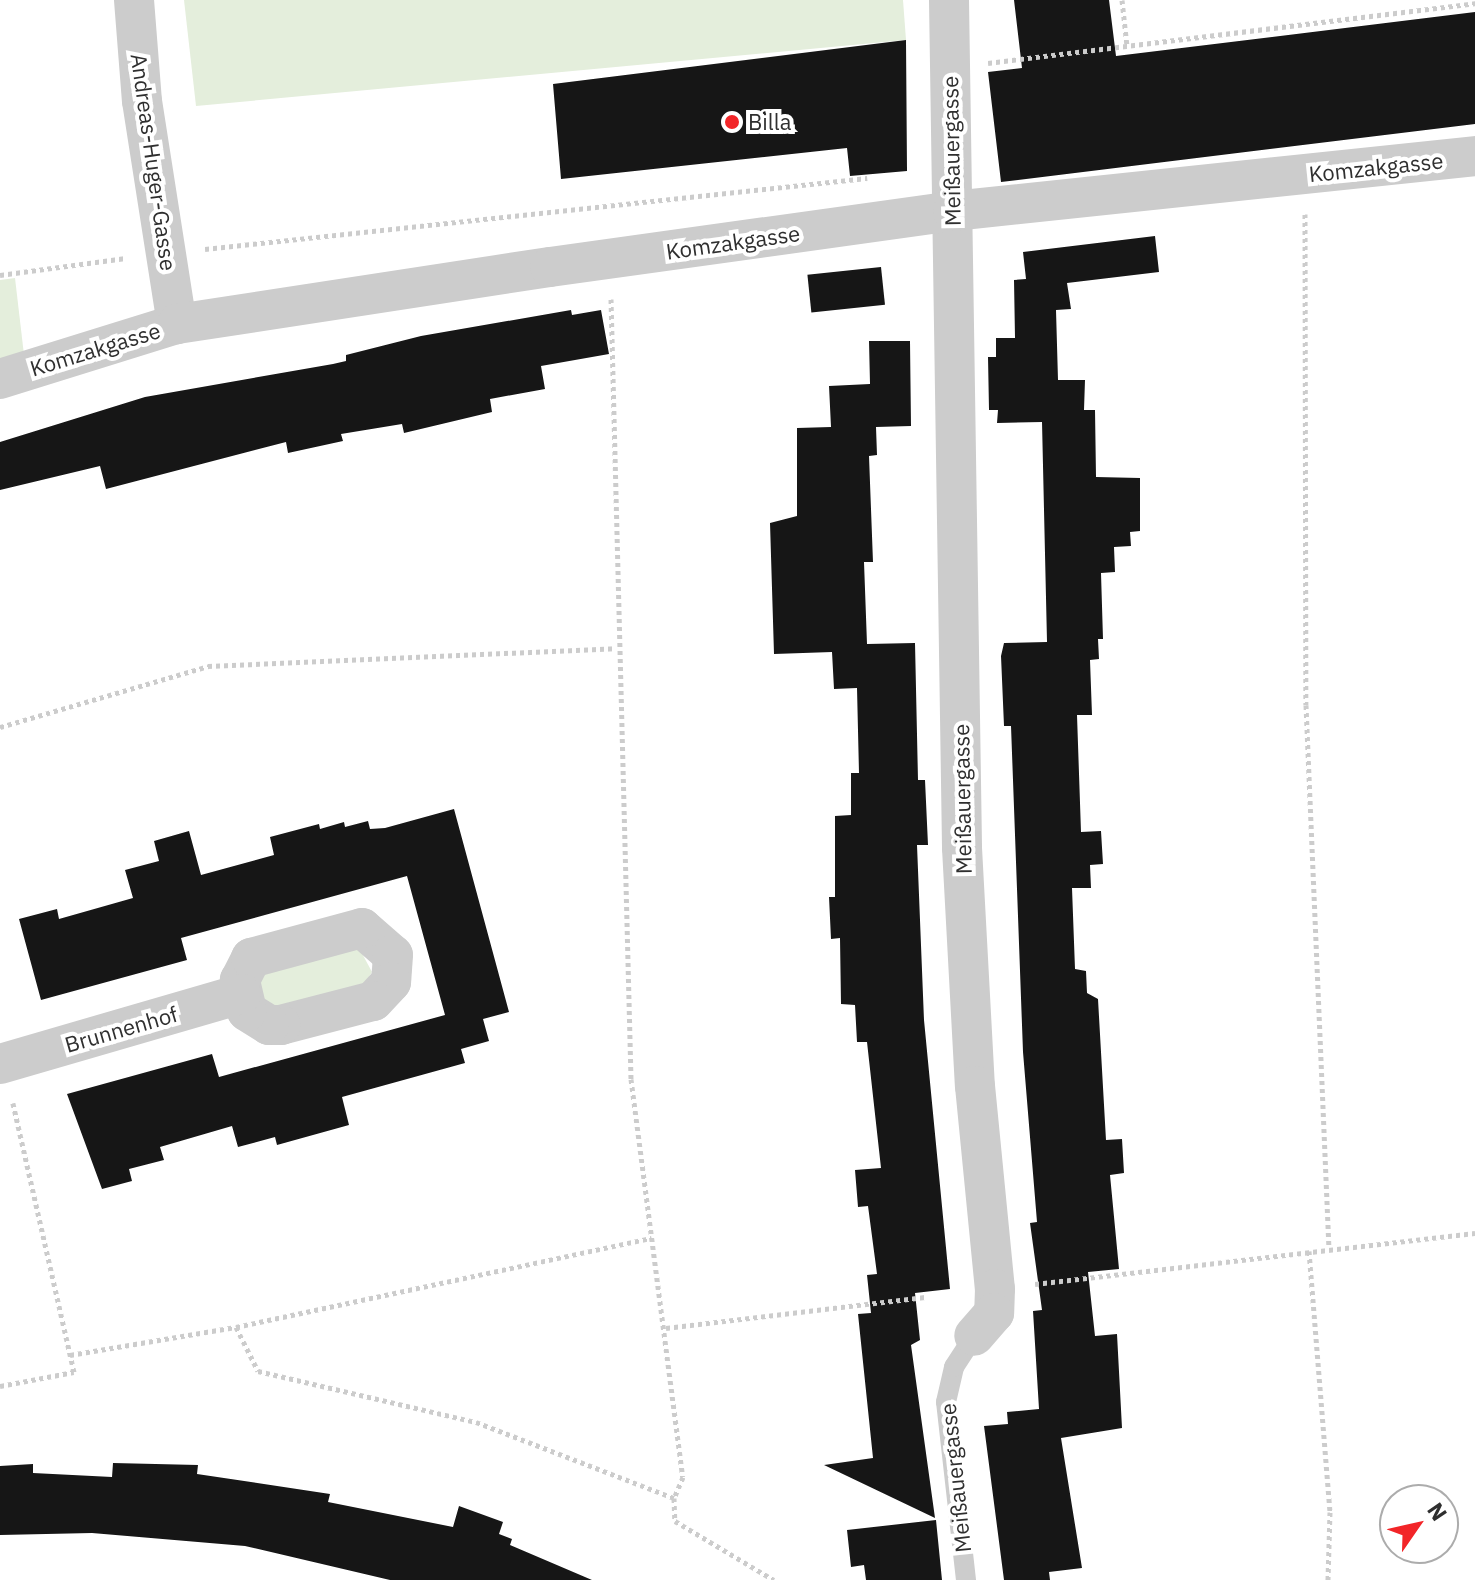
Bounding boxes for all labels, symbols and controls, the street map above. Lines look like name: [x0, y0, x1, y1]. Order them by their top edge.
street label: Andreas-Huger-Gasse: [126, 52, 182, 272]
street label: Meißauergasse: [936, 76, 966, 226]
place label: Billa: [748, 109, 791, 135]
marker: Billa: [723, 113, 741, 131]
street label: Komzakgasse: [1308, 147, 1444, 187]
street label: Komzakgasse: [664, 220, 802, 264]
street label: Komzakgasse: [27, 317, 163, 381]
street label: Meißauergasse: [947, 724, 977, 874]
street label: Brunnenhof: [61, 1000, 181, 1058]
street label: Meißauergasse: [934, 1402, 976, 1554]
north arrow: [1379, 1484, 1459, 1564]
text: N: [1421, 1497, 1454, 1526]

